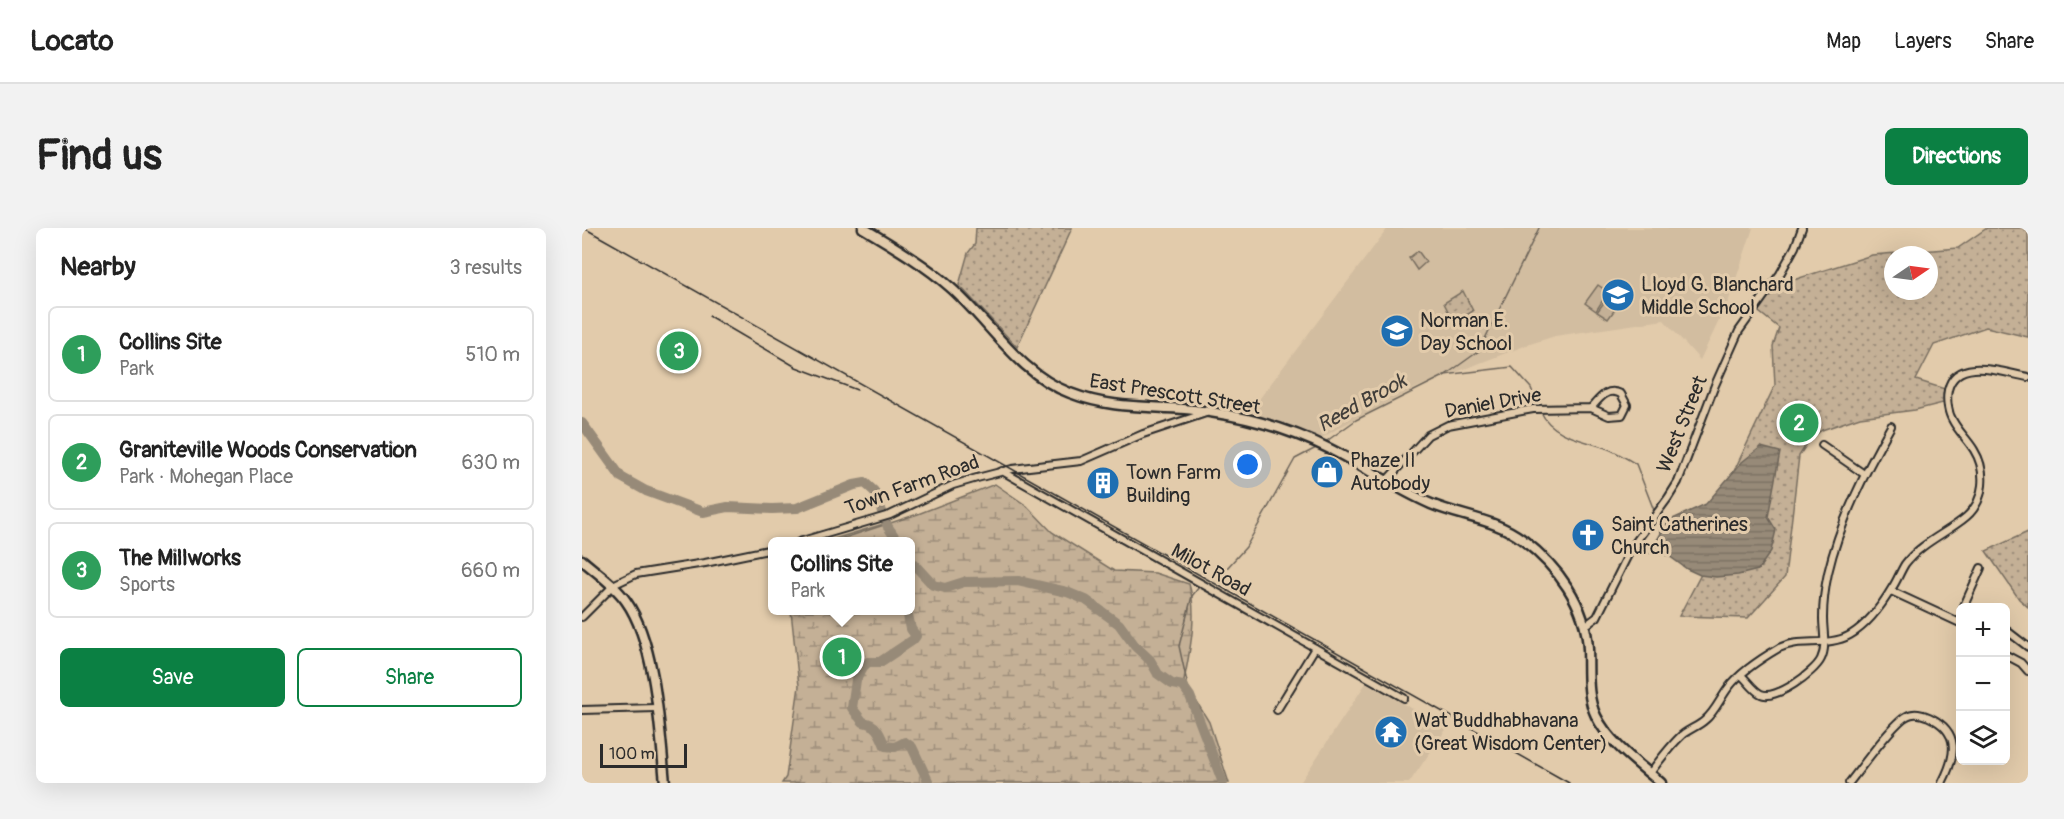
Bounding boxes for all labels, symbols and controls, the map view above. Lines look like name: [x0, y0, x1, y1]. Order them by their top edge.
text: Locato: [30, 24, 114, 59]
text: Map: [1826, 28, 1861, 55]
text: Layers: [1894, 28, 1952, 55]
text: Share: [1985, 28, 2034, 55]
button: Directions: [1885, 128, 2028, 185]
text: Find us: [36, 130, 162, 182]
north arrow: [1884, 246, 1938, 300]
text: Nearby: [60, 251, 136, 283]
text: 3 results: [450, 255, 522, 280]
place label: Lloyd G. Blanchard Middle School: [1641, 272, 1794, 320]
school or university icon: Lloyd G. Blanchard Middle School: [1600, 277, 1636, 313]
place label: Norman E. Day School: [1420, 308, 1512, 356]
school or university icon: Norman E. Day School: [1379, 313, 1415, 349]
text: Collins Site: [119, 328, 222, 356]
pin: 3: [660, 328, 698, 374]
text: 1: [78, 342, 85, 367]
text: 510 m: [466, 342, 520, 367]
text: Park: [119, 356, 154, 381]
water label: Reed Brook: [1313, 366, 1413, 439]
street label: East Prescott Street: [1088, 368, 1263, 420]
street label: West Street: [1651, 371, 1713, 476]
street label: Daniel Drive: [1443, 382, 1543, 424]
pin: 2: [1780, 400, 1818, 446]
text: Graniteville Woods Conservation: [119, 436, 417, 464]
place label: Phaze II Autobody: [1350, 448, 1430, 496]
street label: Town Farm Road: [842, 449, 982, 521]
text: 2: [76, 450, 87, 475]
text: 630 m: [461, 450, 520, 475]
your location: [1233, 450, 1262, 479]
shop icon: Phaze II Autobody: [1309, 454, 1345, 490]
place label: Town Farm Building: [1126, 460, 1221, 508]
text: Park · Mohegan Place: [119, 464, 293, 489]
building icon: Town Farm Building: [1085, 465, 1121, 501]
place label: Saint Catherines Church: [1611, 512, 1748, 560]
church icon: Saint Catherines Church: [1570, 517, 1606, 553]
popup: [768, 537, 915, 615]
street label: Milot Road: [1167, 538, 1255, 602]
text: The Millworks: [119, 544, 241, 572]
text: Collins Site: [790, 550, 893, 578]
text: 3: [76, 558, 87, 583]
text: 660 m: [461, 558, 520, 583]
text: Sports: [119, 572, 175, 597]
text: Park: [790, 578, 825, 603]
map controls: [1956, 603, 2010, 765]
button: +: [1956, 603, 2010, 657]
pin: 1: [822, 634, 862, 680]
button: Save: [60, 648, 285, 707]
button: Share: [297, 648, 522, 707]
button: −: [1956, 657, 2010, 711]
place label: Wat Buddhabhavana (Great Wisdom Center): [1414, 708, 1608, 756]
button: layers: [1956, 711, 2010, 765]
temple icon: Wat Buddhabhavana (Great Wisdom Center): [1373, 714, 1409, 750]
scale bar: [600, 741, 687, 768]
text: 100 m: [609, 744, 655, 764]

